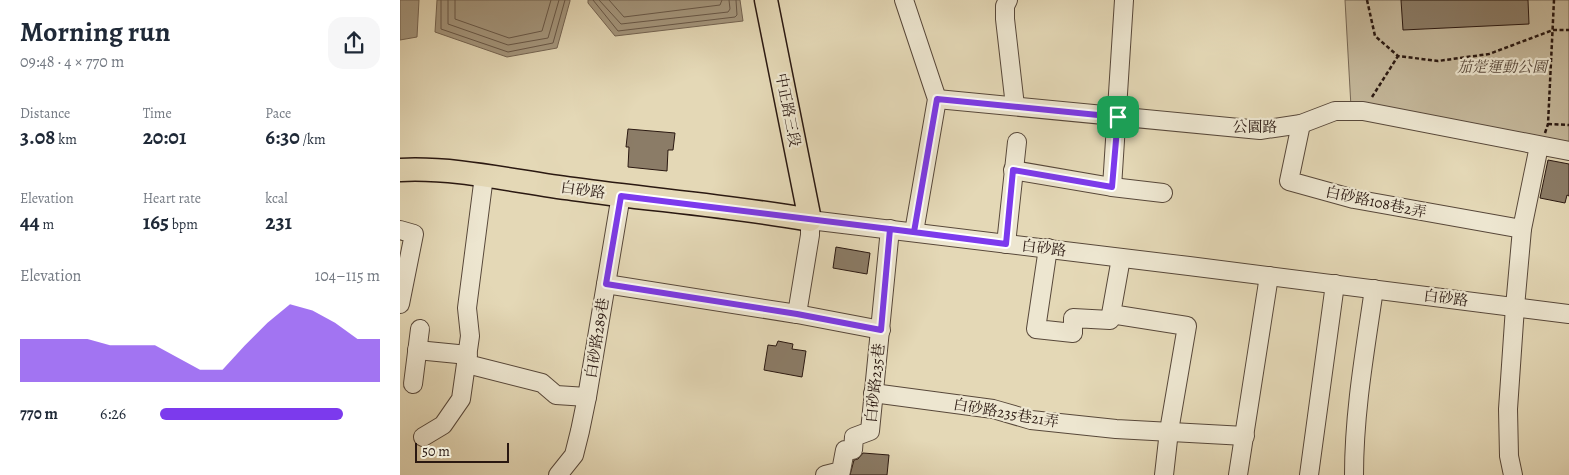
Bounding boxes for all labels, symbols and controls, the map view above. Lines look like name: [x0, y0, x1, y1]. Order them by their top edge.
text: Morning run: [20, 13, 170, 51]
button: share: [328, 17, 380, 69]
text: 09:48 · 4 × 770 m: [20, 51, 124, 73]
park label: 茄萣運動公園: [1457, 57, 1549, 77]
street label: 中正路三段: [771, 71, 805, 149]
pin: [1097, 96, 1139, 138]
icon: arrive: [1104, 103, 1132, 131]
text: Distance: [20, 104, 70, 123]
text: Time: [143, 104, 172, 123]
text: Pace: [265, 104, 291, 123]
street label: 公園路: [1232, 117, 1278, 137]
text: 3.08: [20, 123, 55, 151]
text: 20:01: [143, 123, 186, 151]
text: 6:30: [265, 123, 300, 151]
text: km: [55, 130, 77, 149]
text: /km: [300, 130, 326, 149]
street label: 白砂路: [559, 177, 607, 203]
street label: 白砂路108巷2弄: [1324, 182, 1428, 222]
text: Elevation: [20, 189, 74, 208]
text: Heart rate: [143, 189, 201, 208]
text: kcal: [265, 189, 288, 208]
text: 44: [20, 208, 40, 236]
text: 165: [143, 208, 169, 236]
text: 231: [265, 208, 292, 236]
text: m: [40, 215, 54, 234]
text: bpm: [169, 215, 198, 234]
street label: 白砂路: [1020, 235, 1068, 261]
text: Elevation: [20, 265, 81, 287]
text: 104–115 m: [315, 265, 380, 287]
street label: 白砂路: [1422, 285, 1470, 311]
street label: 白砂路289巷: [581, 296, 613, 380]
street label: 白砂路235巷: [861, 342, 889, 424]
street label: 白砂路235巷21弄: [952, 394, 1060, 432]
text: 770 m: [20, 403, 58, 425]
text: 6:26: [100, 403, 126, 425]
scale bar: [415, 440, 509, 463]
text: 50 m: [422, 442, 450, 461]

